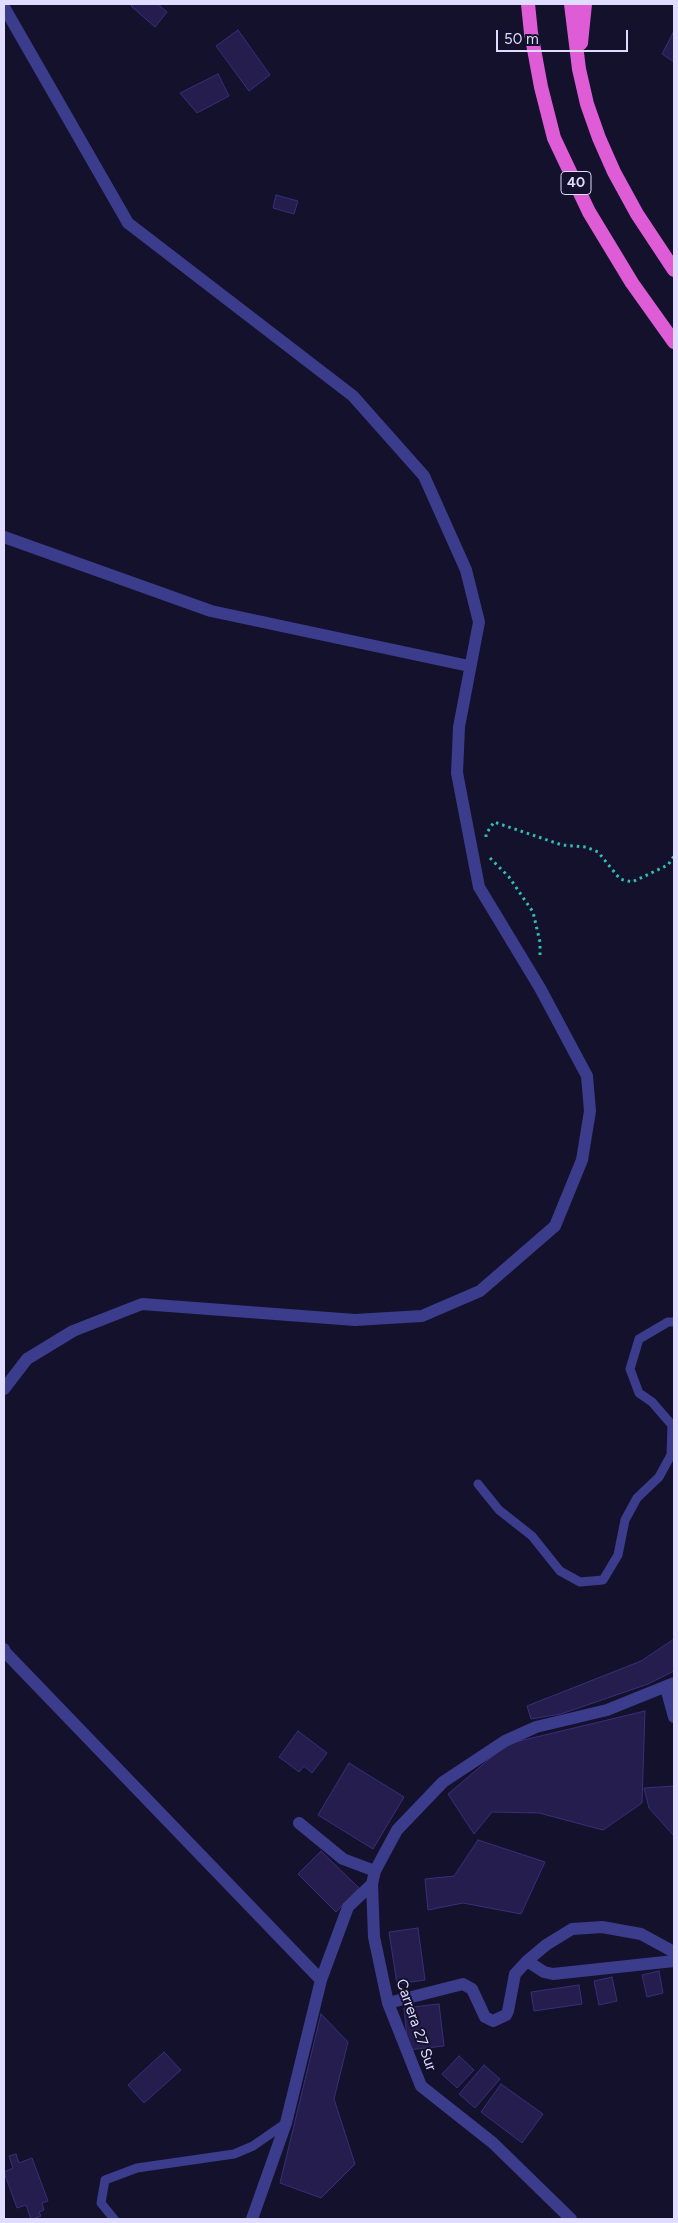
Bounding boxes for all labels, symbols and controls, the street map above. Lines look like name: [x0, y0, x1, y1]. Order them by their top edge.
scale bar: [498, 20, 630, 52]
text: 50 m: [504, 30, 539, 48]
road number: 40: [561, 172, 591, 194]
street label: Carrera 27 Sur: [392, 1977, 440, 2073]

